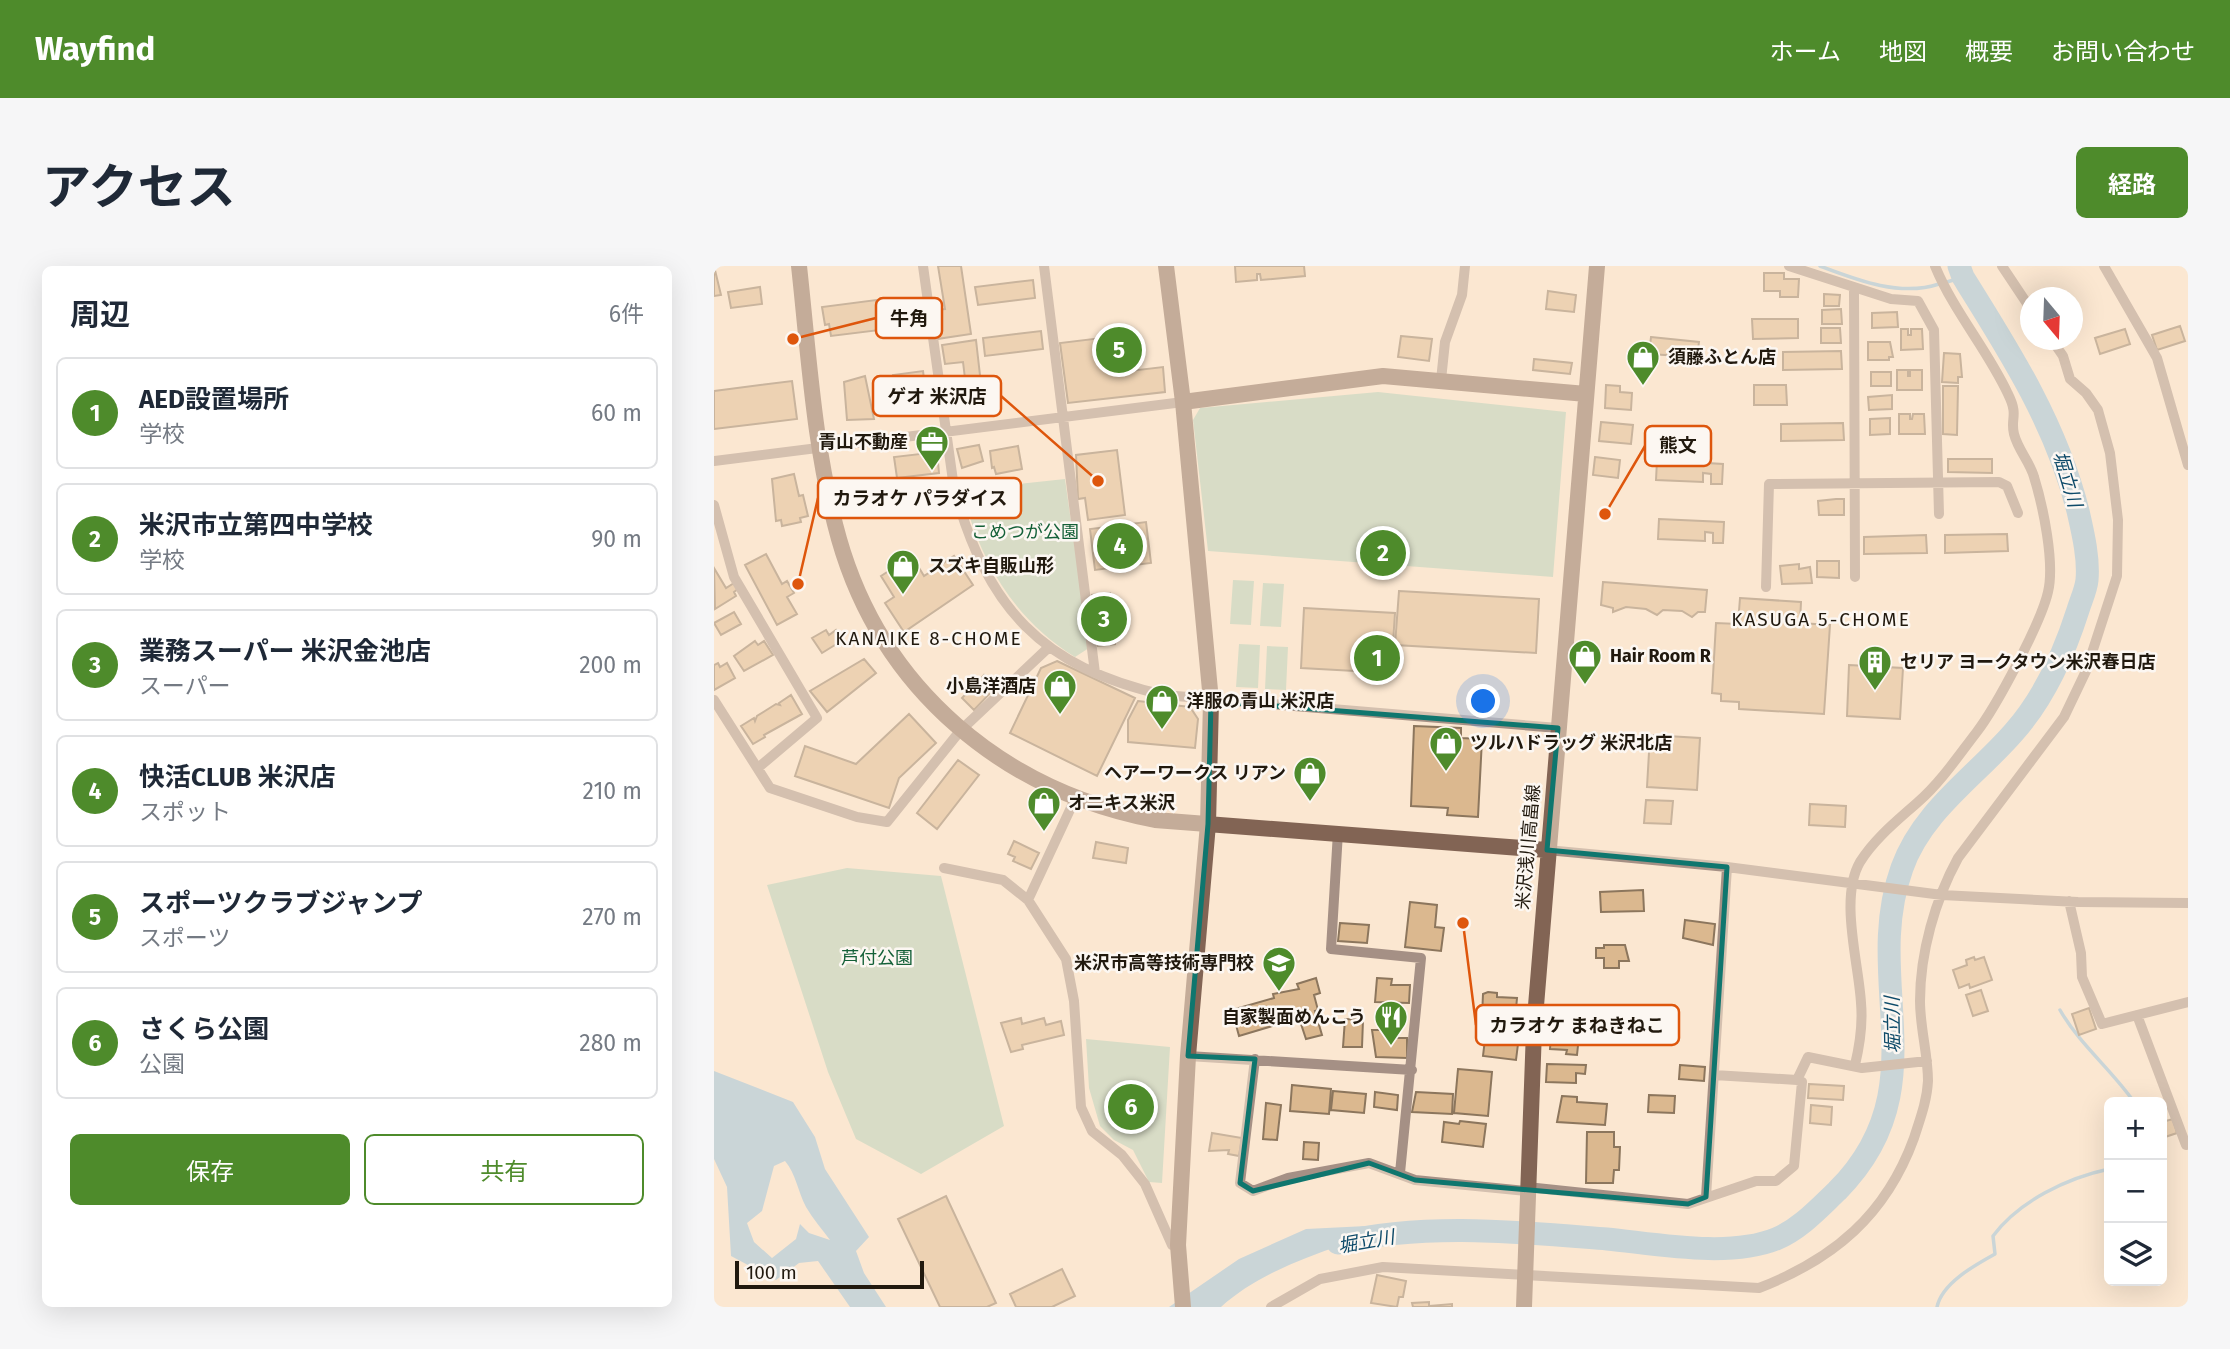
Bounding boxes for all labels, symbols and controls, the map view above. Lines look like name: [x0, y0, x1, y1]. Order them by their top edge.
text: Wayfind: [35, 29, 155, 69]
text: ホーム: [1770, 38, 1841, 66]
text: 地図: [1879, 38, 1927, 66]
text: 概要: [1965, 38, 2013, 66]
text: お問い合わせ: [2051, 38, 2195, 66]
button: 経路: [2076, 147, 2188, 218]
text: アクセス: [42, 158, 236, 217]
north arrow: [2020, 287, 2083, 350]
text: 周辺: [70, 297, 130, 333]
callout: 牛角: [876, 298, 942, 338]
text: 6件: [609, 300, 644, 328]
text: 牛角: [890, 307, 928, 330]
pin: 5: [1096, 324, 1142, 376]
shop icon: 須藤ふとん店: [1624, 338, 1662, 387]
place label: 須藤ふとん店: [1668, 346, 1776, 368]
callout: ゲオ 米沢店: [873, 376, 1001, 416]
text: AED設置場所: [139, 384, 289, 415]
text: ゲオ 米沢店: [887, 385, 987, 408]
text: 1: [90, 399, 100, 427]
text: 60 m: [591, 399, 642, 427]
text: 学校: [139, 420, 185, 448]
office icon: 青山不動産: [913, 423, 951, 472]
callout: 熊文: [1645, 426, 1711, 466]
place label: 青山不動産: [818, 431, 908, 453]
text: 熊文: [1659, 434, 1697, 457]
water label: 堀立川: [2048, 449, 2087, 512]
callout: カラオケ パラダイス: [818, 478, 1021, 518]
text: カラオケ パラダイス: [833, 487, 1007, 510]
text: 米沢市立第四中学校: [139, 510, 373, 541]
pin: 4: [1097, 520, 1143, 572]
park label: こめつが公園: [971, 521, 1079, 543]
text: 2: [89, 525, 101, 553]
text: 90 m: [591, 525, 642, 553]
pin: 2: [1360, 527, 1406, 579]
text: 学校: [139, 546, 185, 574]
shop icon: スズキ自販山形: [884, 547, 922, 596]
place label: スズキ自販山形: [928, 555, 1054, 577]
pin: 3: [1081, 593, 1127, 645]
district label: KASUGA 5-CHOME: [1731, 608, 1911, 631]
district label: KANAIKE 8-CHOME: [835, 627, 1023, 650]
pin: 1: [1354, 632, 1400, 684]
text: 業務スーパー 米沢金池店: [139, 636, 431, 667]
shop icon: Hair Room R: [1566, 637, 1604, 686]
building icon: セリア ヨークタウン米沢春日店: [1856, 643, 1894, 692]
place label: Hair Room R: [1610, 645, 1712, 667]
text: 3: [89, 651, 101, 679]
text: 200 m: [579, 651, 642, 679]
place label: セリア ヨークタウン米沢春日店: [1900, 651, 2156, 673]
shop icon: 小島洋酒店: [1041, 667, 1079, 716]
text: スーパー: [139, 672, 231, 700]
place label: 小島洋酒店: [946, 675, 1036, 697]
shop icon: 洋服の青山 米沢店: [1143, 682, 1181, 731]
your location: [1466, 684, 1500, 718]
place label: 洋服の青山 米沢店: [1186, 690, 1334, 712]
shop icon: ツルハドラッグ 米沢北店: [1427, 724, 1465, 773]
place label: ツルハドラッグ 米沢北店: [1470, 732, 1672, 754]
shop icon: ヘアーワークス リアン: [1291, 754, 1329, 803]
text: 快活CLUB 米沢店: [139, 762, 336, 793]
place label: ヘアーワークス リアン: [1104, 762, 1286, 784]
text: 4: [89, 777, 102, 805]
text: 210 m: [583, 777, 642, 805]
street label: 米沢浅川高畠線: [1512, 783, 1544, 911]
shop icon: オニキス米沢: [1025, 784, 1063, 833]
place label: オニキス米沢: [1068, 792, 1175, 814]
text: スポット: [139, 798, 231, 826]
text: スポーツクラブジャンプ: [139, 888, 422, 919]
text: 5: [89, 903, 101, 931]
text: 270 m: [582, 903, 642, 931]
text: スポーツ: [139, 924, 231, 952]
school or university icon: 米沢市高等技術専門校: [1260, 944, 1298, 993]
park label: 芦付公園: [841, 947, 913, 969]
place label: 米沢市高等技術専門校: [1074, 952, 1254, 974]
water label: 堀立川: [1880, 994, 1904, 1054]
restaurant icon: 自家製面めんこう: [1372, 998, 1410, 1047]
callout: カラオケ まねきねこ: [1476, 1005, 1679, 1045]
place label: 自家製面めんこう: [1222, 1006, 1366, 1028]
text: さくら公園: [139, 1014, 269, 1045]
text: カラオケ まねきねこ: [1489, 1014, 1665, 1037]
text: 6: [89, 1029, 101, 1057]
text: 280 m: [579, 1029, 642, 1057]
text: 公園: [139, 1050, 185, 1078]
pin: 6: [1108, 1081, 1154, 1133]
map controls: [2104, 1097, 2167, 1286]
button: +: [2104, 1097, 2167, 1160]
button: 保存: [70, 1134, 350, 1205]
button: 共有: [364, 1134, 644, 1205]
button: −: [2104, 1160, 2167, 1223]
button: layers: [2104, 1223, 2167, 1286]
water label: 堀立川: [1336, 1225, 1398, 1258]
scale bar: [735, 1258, 924, 1290]
text: 100 m: [746, 1261, 797, 1284]

